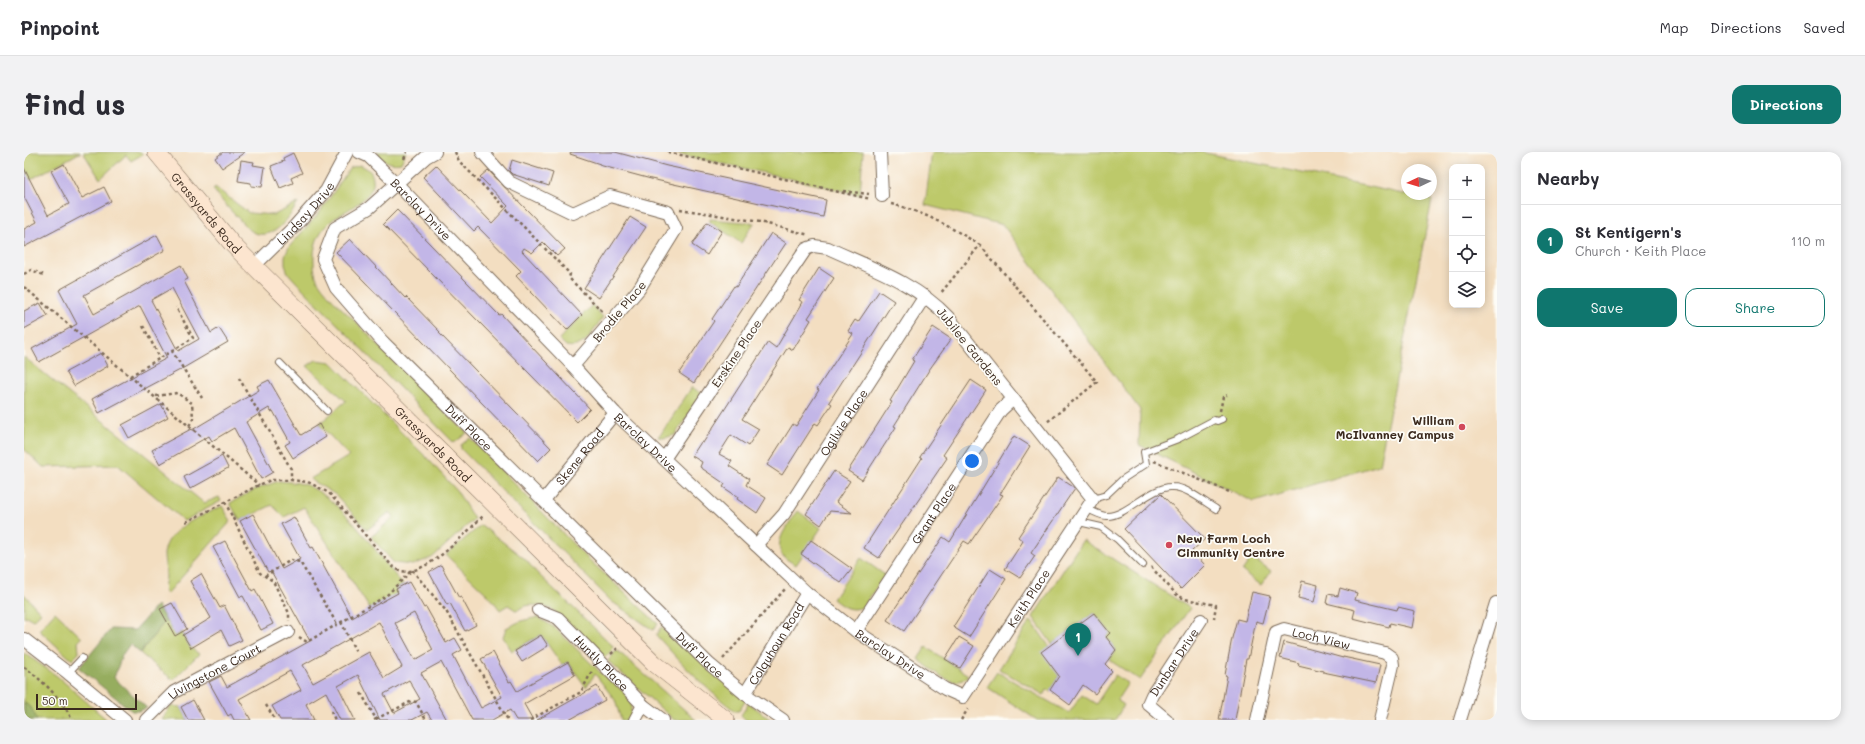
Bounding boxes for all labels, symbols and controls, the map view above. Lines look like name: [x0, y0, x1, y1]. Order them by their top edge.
text: Pinpoint: [20, 15, 100, 40]
text: Map: [1660, 18, 1688, 37]
text: Directions: [1710, 18, 1781, 37]
text: Saved: [1803, 18, 1845, 37]
button: Directions: [1732, 85, 1841, 124]
text: Find us: [24, 86, 125, 122]
north arrow: [1401, 164, 1437, 200]
map controls: [1449, 164, 1485, 308]
button: +: [1449, 164, 1485, 200]
text: Nearby: [1537, 167, 1599, 189]
street label: Grassyards Road: [168, 169, 245, 257]
street label: Barclay Drive: [388, 175, 455, 244]
street label: Lindsay Drive: [273, 179, 338, 248]
button: −: [1449, 200, 1485, 236]
text: St Kentigern's: [1575, 222, 1681, 242]
text: 1: [1547, 232, 1553, 249]
text: 110 m: [1791, 232, 1825, 249]
button: locate: [1449, 236, 1485, 272]
text: Church · Keith Place: [1575, 242, 1706, 259]
button: layers: [1449, 272, 1485, 308]
street label: Brodie Place: [589, 277, 649, 345]
button: Save: [1537, 288, 1677, 327]
button: Share: [1685, 288, 1825, 327]
street label: Jubilee Gardens: [934, 304, 1007, 388]
street label: Erskine Place: [707, 316, 765, 390]
street label: Ogilvie Place: [816, 386, 871, 459]
street label: Duff Place: [442, 400, 496, 454]
street label: Grassyards Road: [392, 403, 475, 485]
street label: Barclay Drive: [611, 409, 681, 475]
place label: William McIlvanney Campus: [1336, 412, 1454, 442]
marker: William McIlvanney Campus: [1457, 422, 1467, 432]
street label: Skene Road: [552, 425, 607, 488]
your location: [962, 451, 982, 471]
street label: Grant Place: [907, 479, 959, 547]
place label: New Farm Loch Cimmunity Centre: [1177, 530, 1285, 560]
marker: New Farm Loch Cimmunity Centre: [1164, 540, 1174, 550]
street label: Keith Place: [1003, 566, 1053, 630]
street label: Colquhoun Road: [744, 599, 807, 688]
pin: 1: [1065, 623, 1091, 656]
street label: Loch View: [1291, 623, 1352, 653]
street label: Barclay Drive: [853, 625, 929, 682]
street label: Dunbar Drive: [1145, 625, 1202, 699]
street label: Duff Place: [673, 628, 727, 681]
street label: Huntly Place: [571, 631, 633, 694]
street label: Livingstone Court: [164, 640, 264, 702]
scale bar: [36, 692, 137, 711]
text: 50 m: [42, 693, 68, 708]

